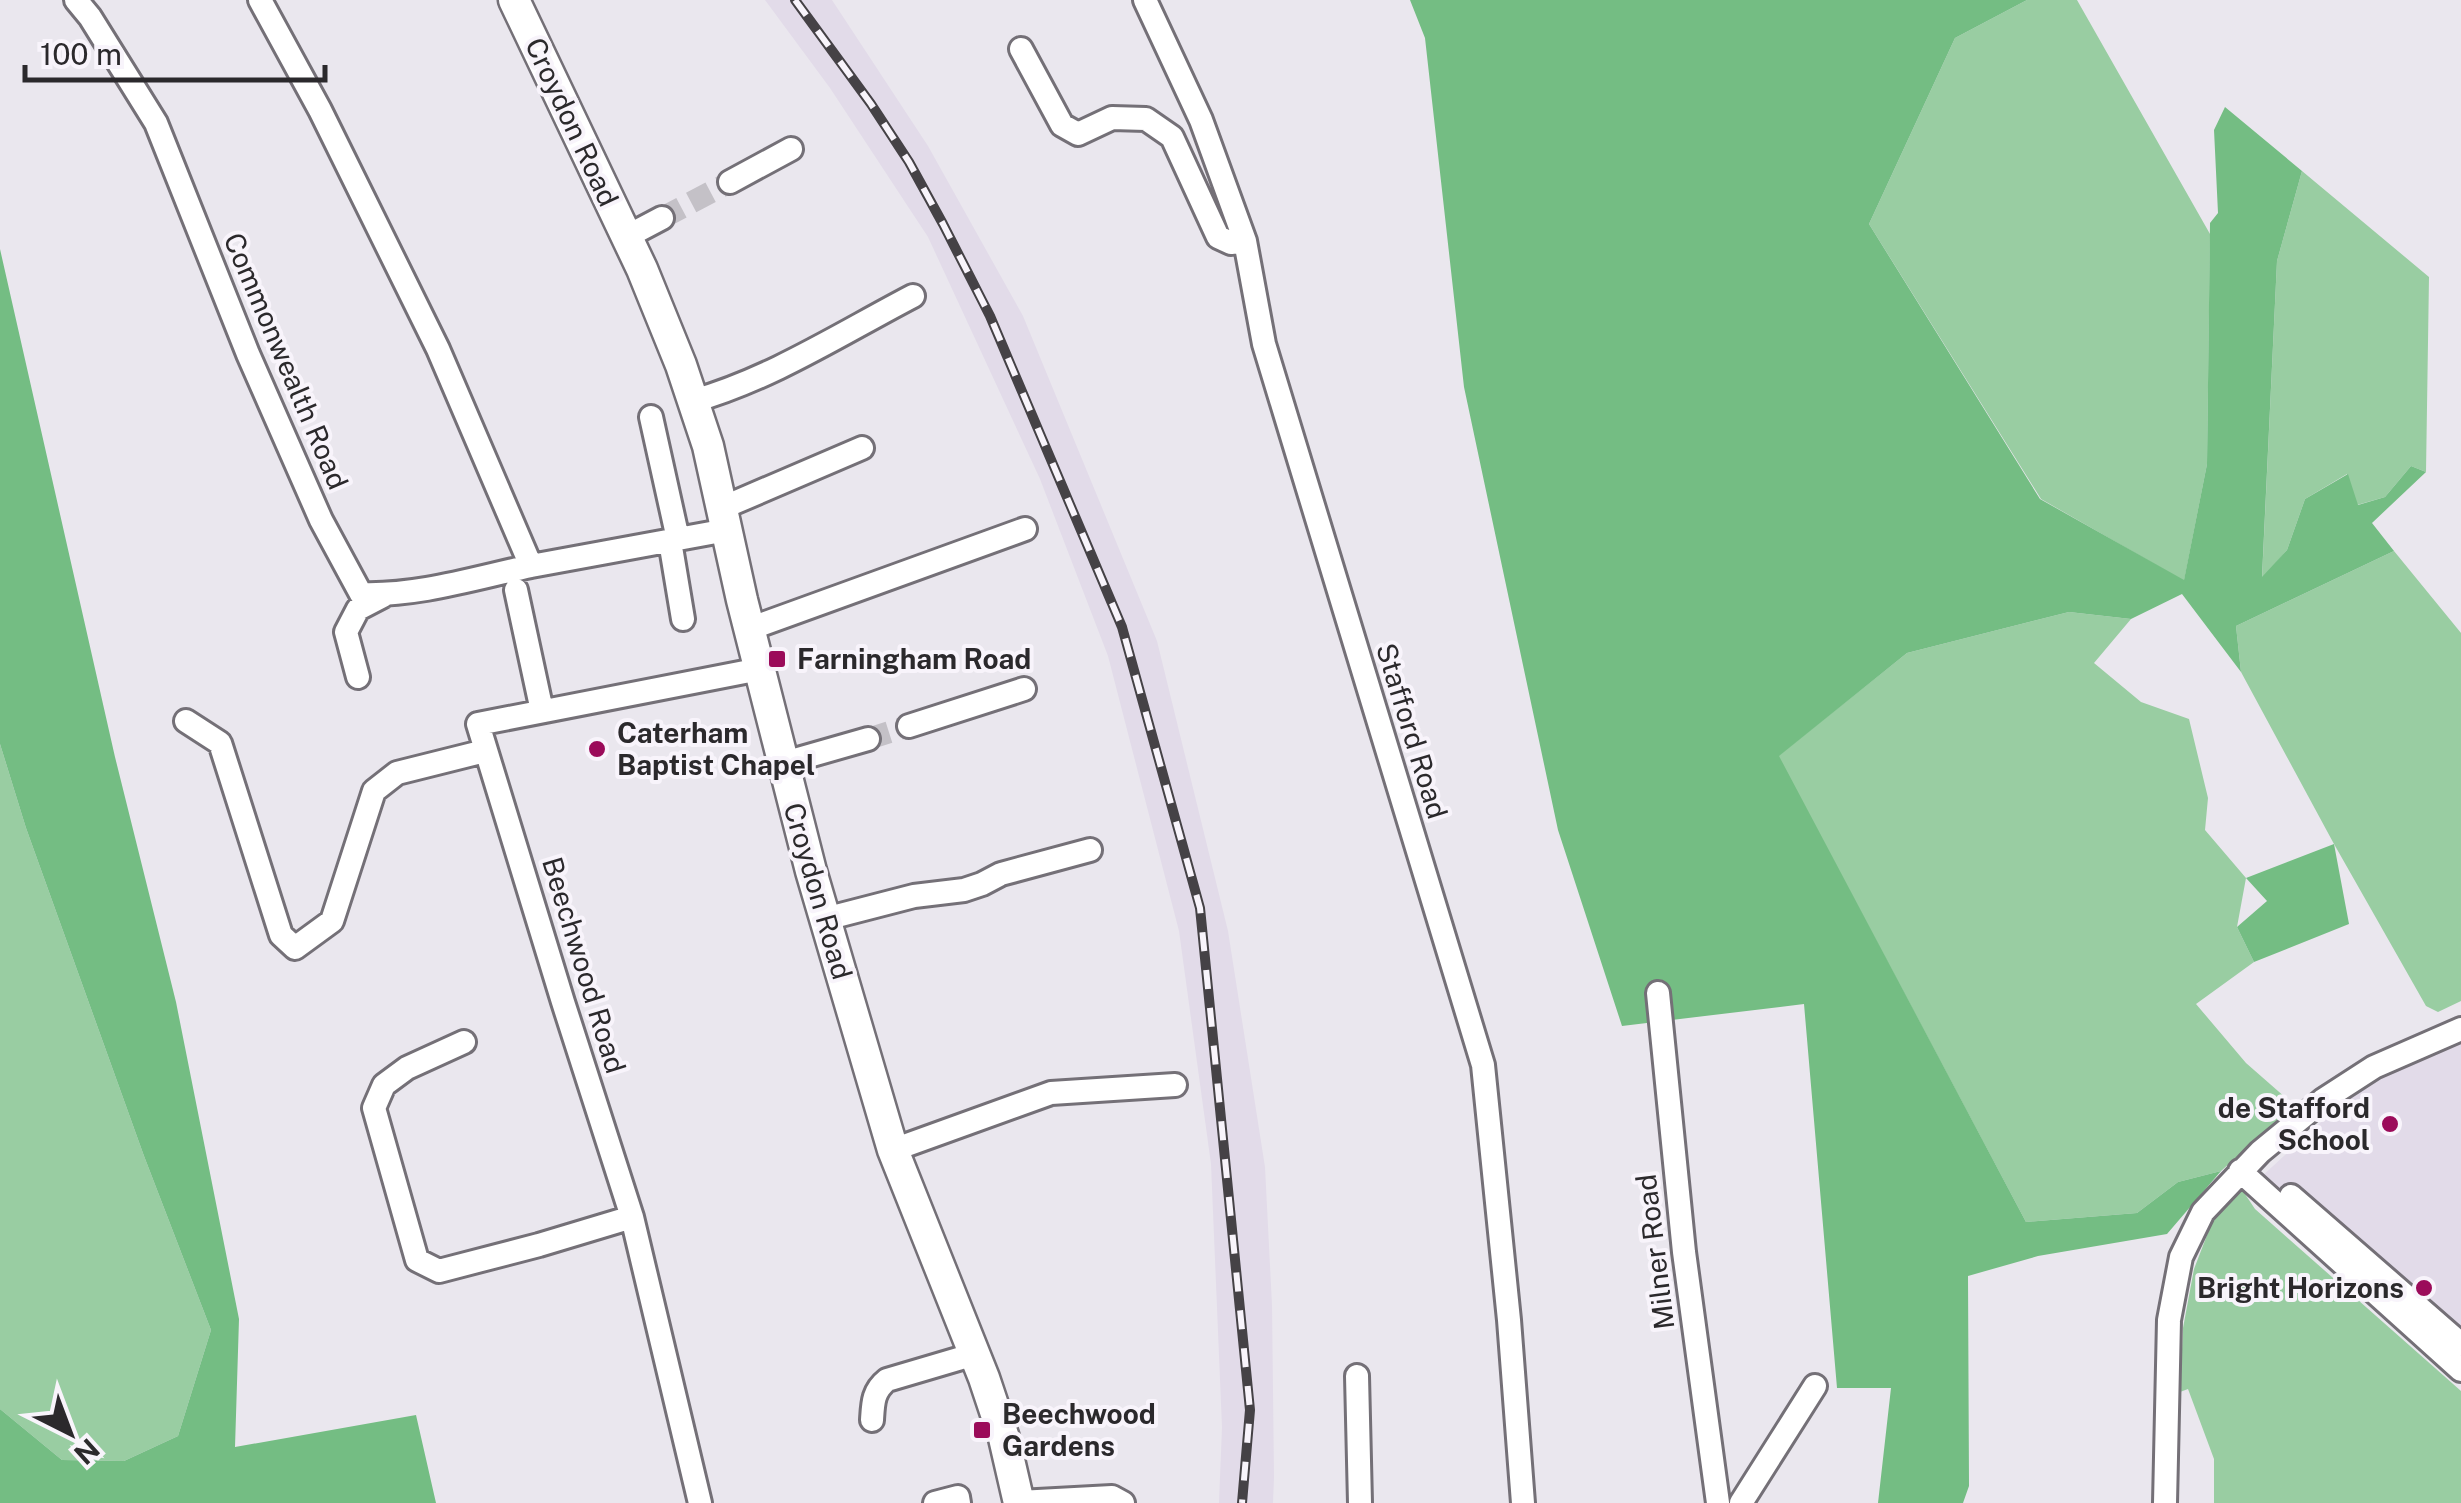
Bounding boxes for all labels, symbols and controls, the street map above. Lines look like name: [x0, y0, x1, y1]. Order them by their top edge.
scale bar: [25, 20, 325, 82]
street label: Croydon Road: [519, 32, 626, 211]
text: 100 m: [40, 36, 122, 72]
street label: Commonwealth Road: [217, 228, 355, 494]
street label: Stafford Road: [1370, 639, 1455, 823]
place label: Farningham Road: [797, 642, 1031, 675]
marker: Farningham Road: [766, 648, 788, 670]
place label: Caterham Baptist Chapel: [617, 716, 815, 781]
marker: Caterham Baptist Chapel: [586, 738, 608, 760]
street label: Croydon Road: [778, 799, 859, 983]
street label: Beechwood Road: [536, 853, 633, 1077]
place label: de Stafford School: [2218, 1091, 2370, 1156]
marker: de Stafford School: [2379, 1113, 2401, 1135]
street label: Milner Road: [1629, 1172, 1680, 1332]
place label: Bright Horizons: [2197, 1271, 2404, 1304]
marker: Bright Horizons: [2413, 1277, 2435, 1299]
north arrow: [20, 1383, 120, 1483]
place label: Beechwood Gardens: [1002, 1397, 1156, 1462]
marker: Beechwood Gardens: [971, 1419, 993, 1441]
text: N: [68, 1432, 106, 1472]

